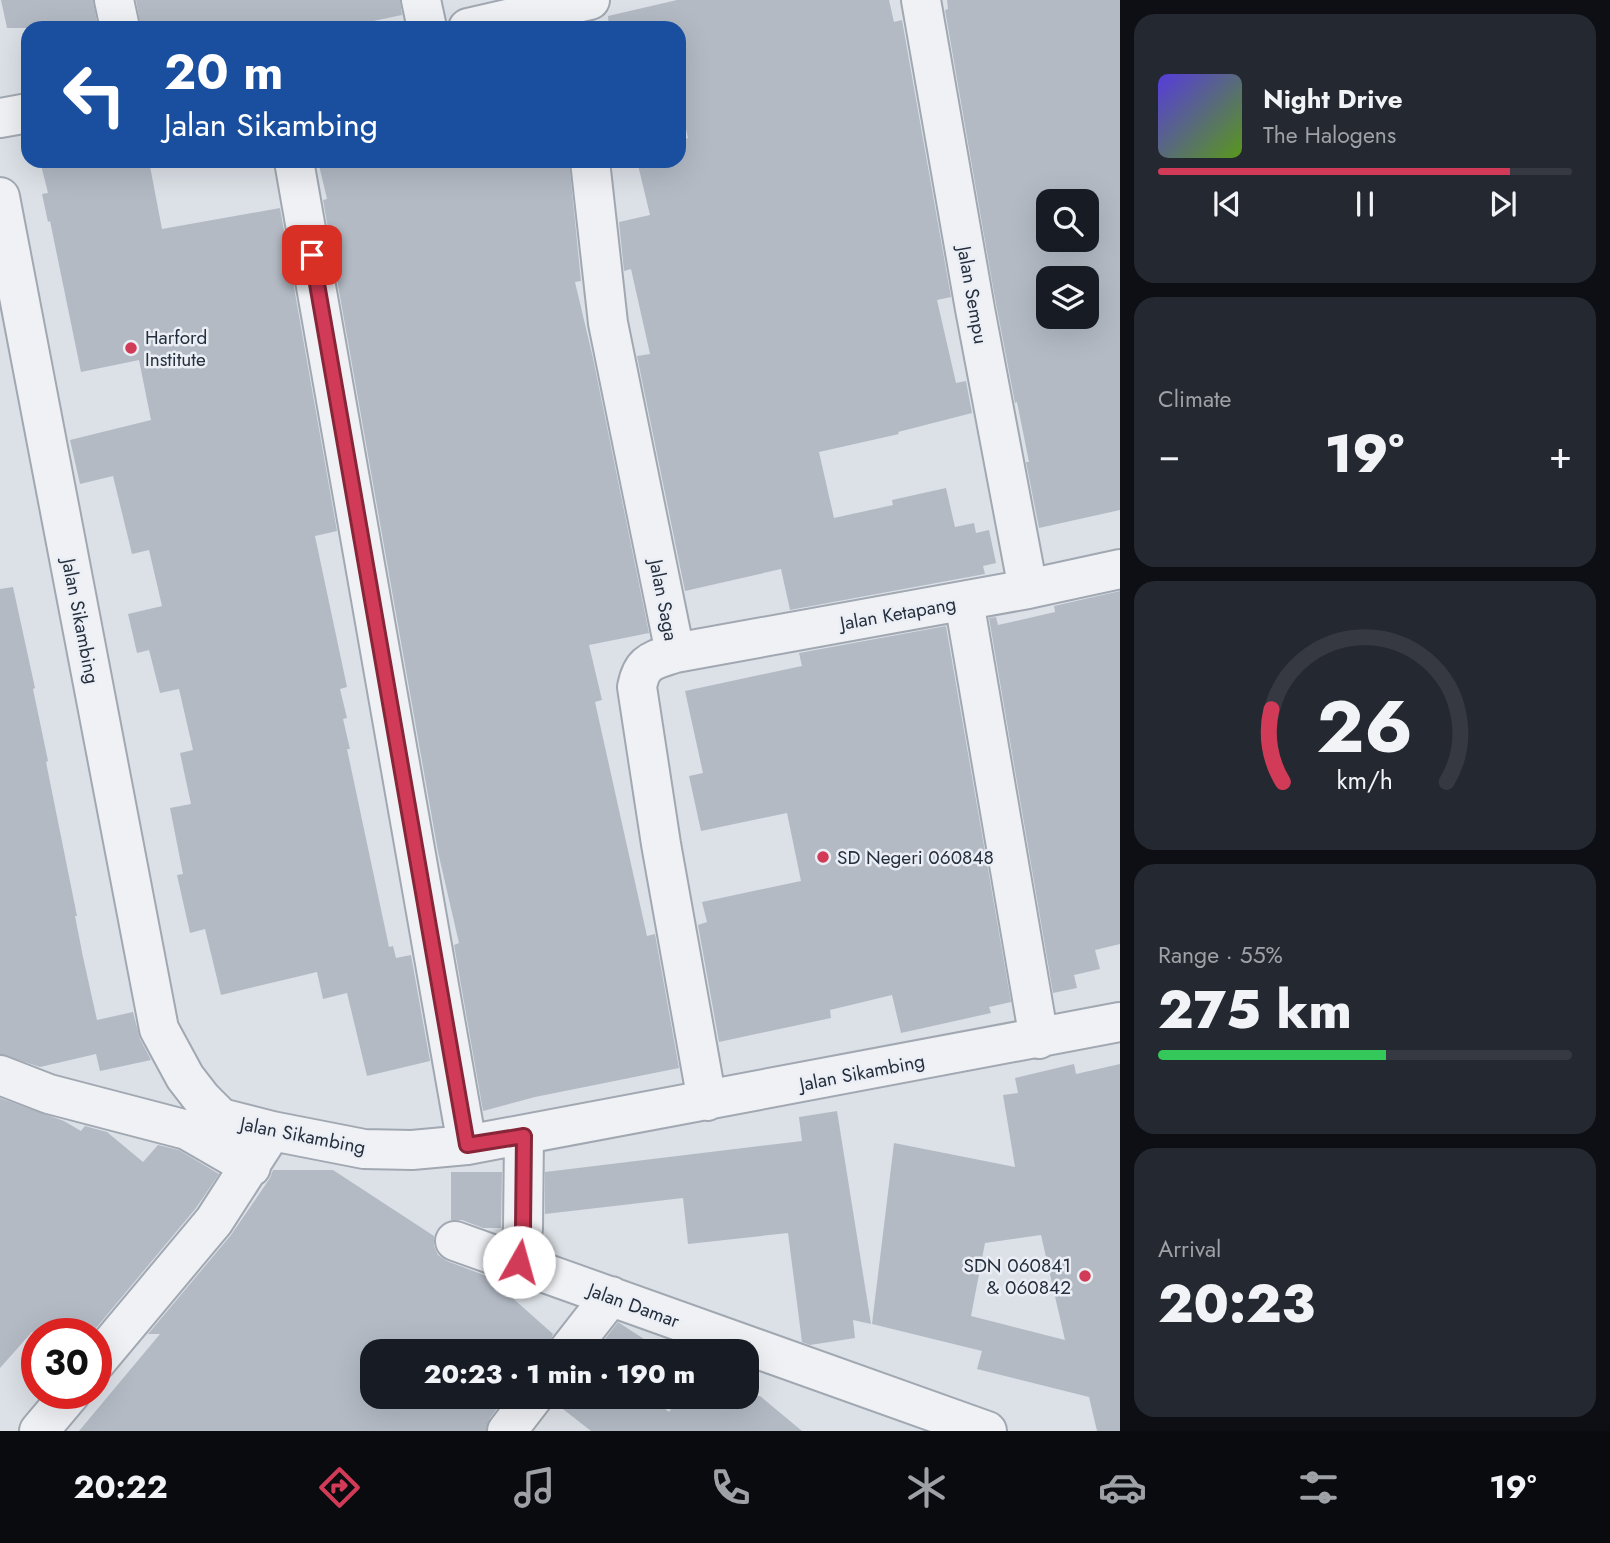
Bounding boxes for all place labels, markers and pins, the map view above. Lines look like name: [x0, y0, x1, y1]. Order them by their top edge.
pin: [282, 225, 342, 285]
place label: Harford Institute: [145, 324, 207, 373]
marker: Harford Institute: [123, 340, 139, 356]
place label: SD Negeri 060848: [837, 844, 994, 871]
marker: SD Negeri 060848: [815, 849, 831, 865]
place label: SDN 060841 & 060842: [963, 1252, 1071, 1301]
marker: SDN 060841 & 060842: [1077, 1268, 1093, 1284]

